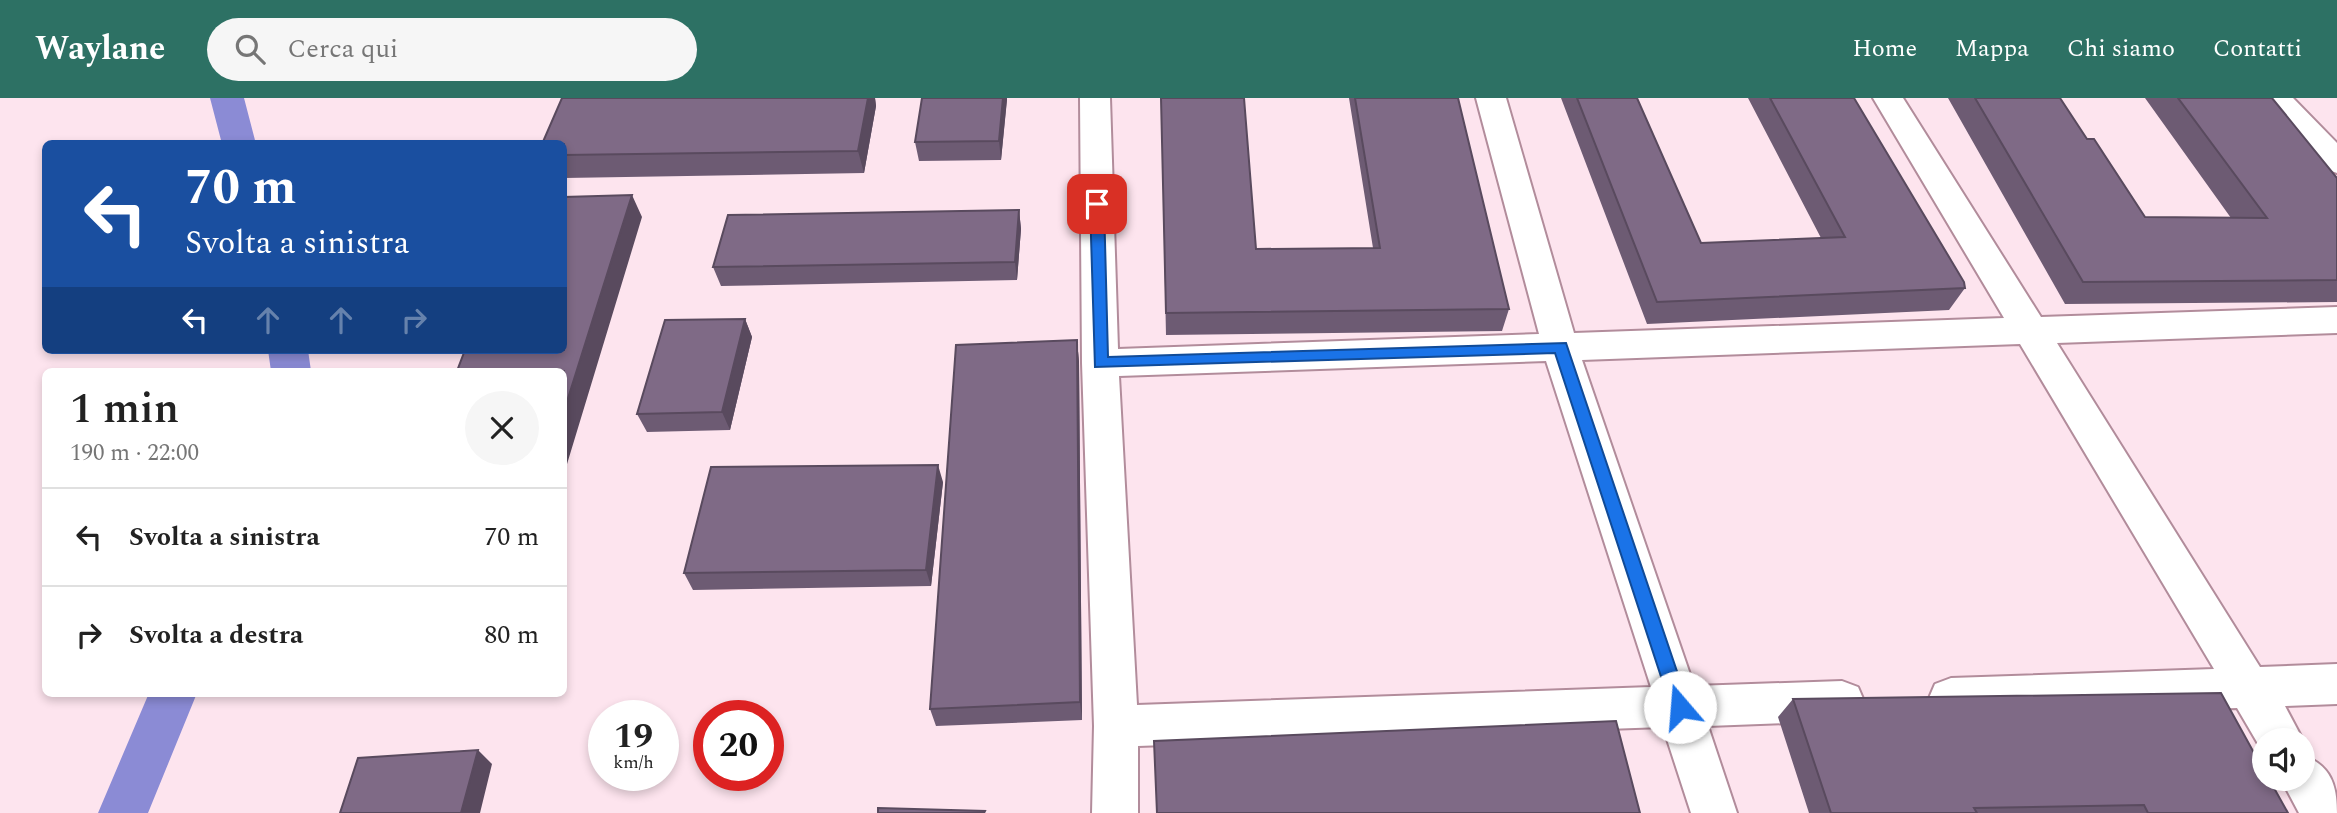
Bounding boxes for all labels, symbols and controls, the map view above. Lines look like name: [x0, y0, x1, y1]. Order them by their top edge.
search box: [207, 18, 697, 81]
text: Waylane: [35, 24, 165, 74]
text: Cerca qui: [287, 29, 398, 69]
icon: search: [231, 30, 269, 68]
text: Home: [1852, 31, 1917, 67]
text: Mappa: [1955, 31, 2029, 67]
text: Chi siamo: [2067, 31, 2175, 67]
text: Contatti: [2213, 31, 2302, 67]
text: 70 m: [185, 151, 296, 226]
icon: left: [70, 168, 161, 259]
pin: [1067, 174, 1127, 234]
icon: arrive: [1078, 185, 1116, 223]
text: Svolta a sinistra: [185, 219, 409, 268]
icon: left: [176, 301, 214, 339]
icon: ahead: [249, 301, 287, 339]
icon: ahead: [322, 301, 360, 339]
icon: right: [395, 301, 433, 339]
text: 1 min: [70, 378, 179, 441]
button: close: [465, 391, 539, 465]
text: 190 m · 22:00: [70, 436, 199, 471]
text: Svolta a sinistra: [129, 517, 320, 557]
text: 70 m: [484, 517, 539, 557]
icon: left: [70, 518, 108, 556]
text: Svolta a destra: [129, 615, 303, 655]
text: 80 m: [484, 615, 539, 655]
icon: right: [70, 616, 108, 654]
position arrow: [1643, 670, 1717, 744]
speed limit sign: 20: [693, 700, 784, 791]
text: 19: [614, 710, 653, 763]
map controls: [2252, 728, 2315, 791]
button: sound: [2252, 728, 2315, 791]
text: km/h: [613, 749, 654, 776]

